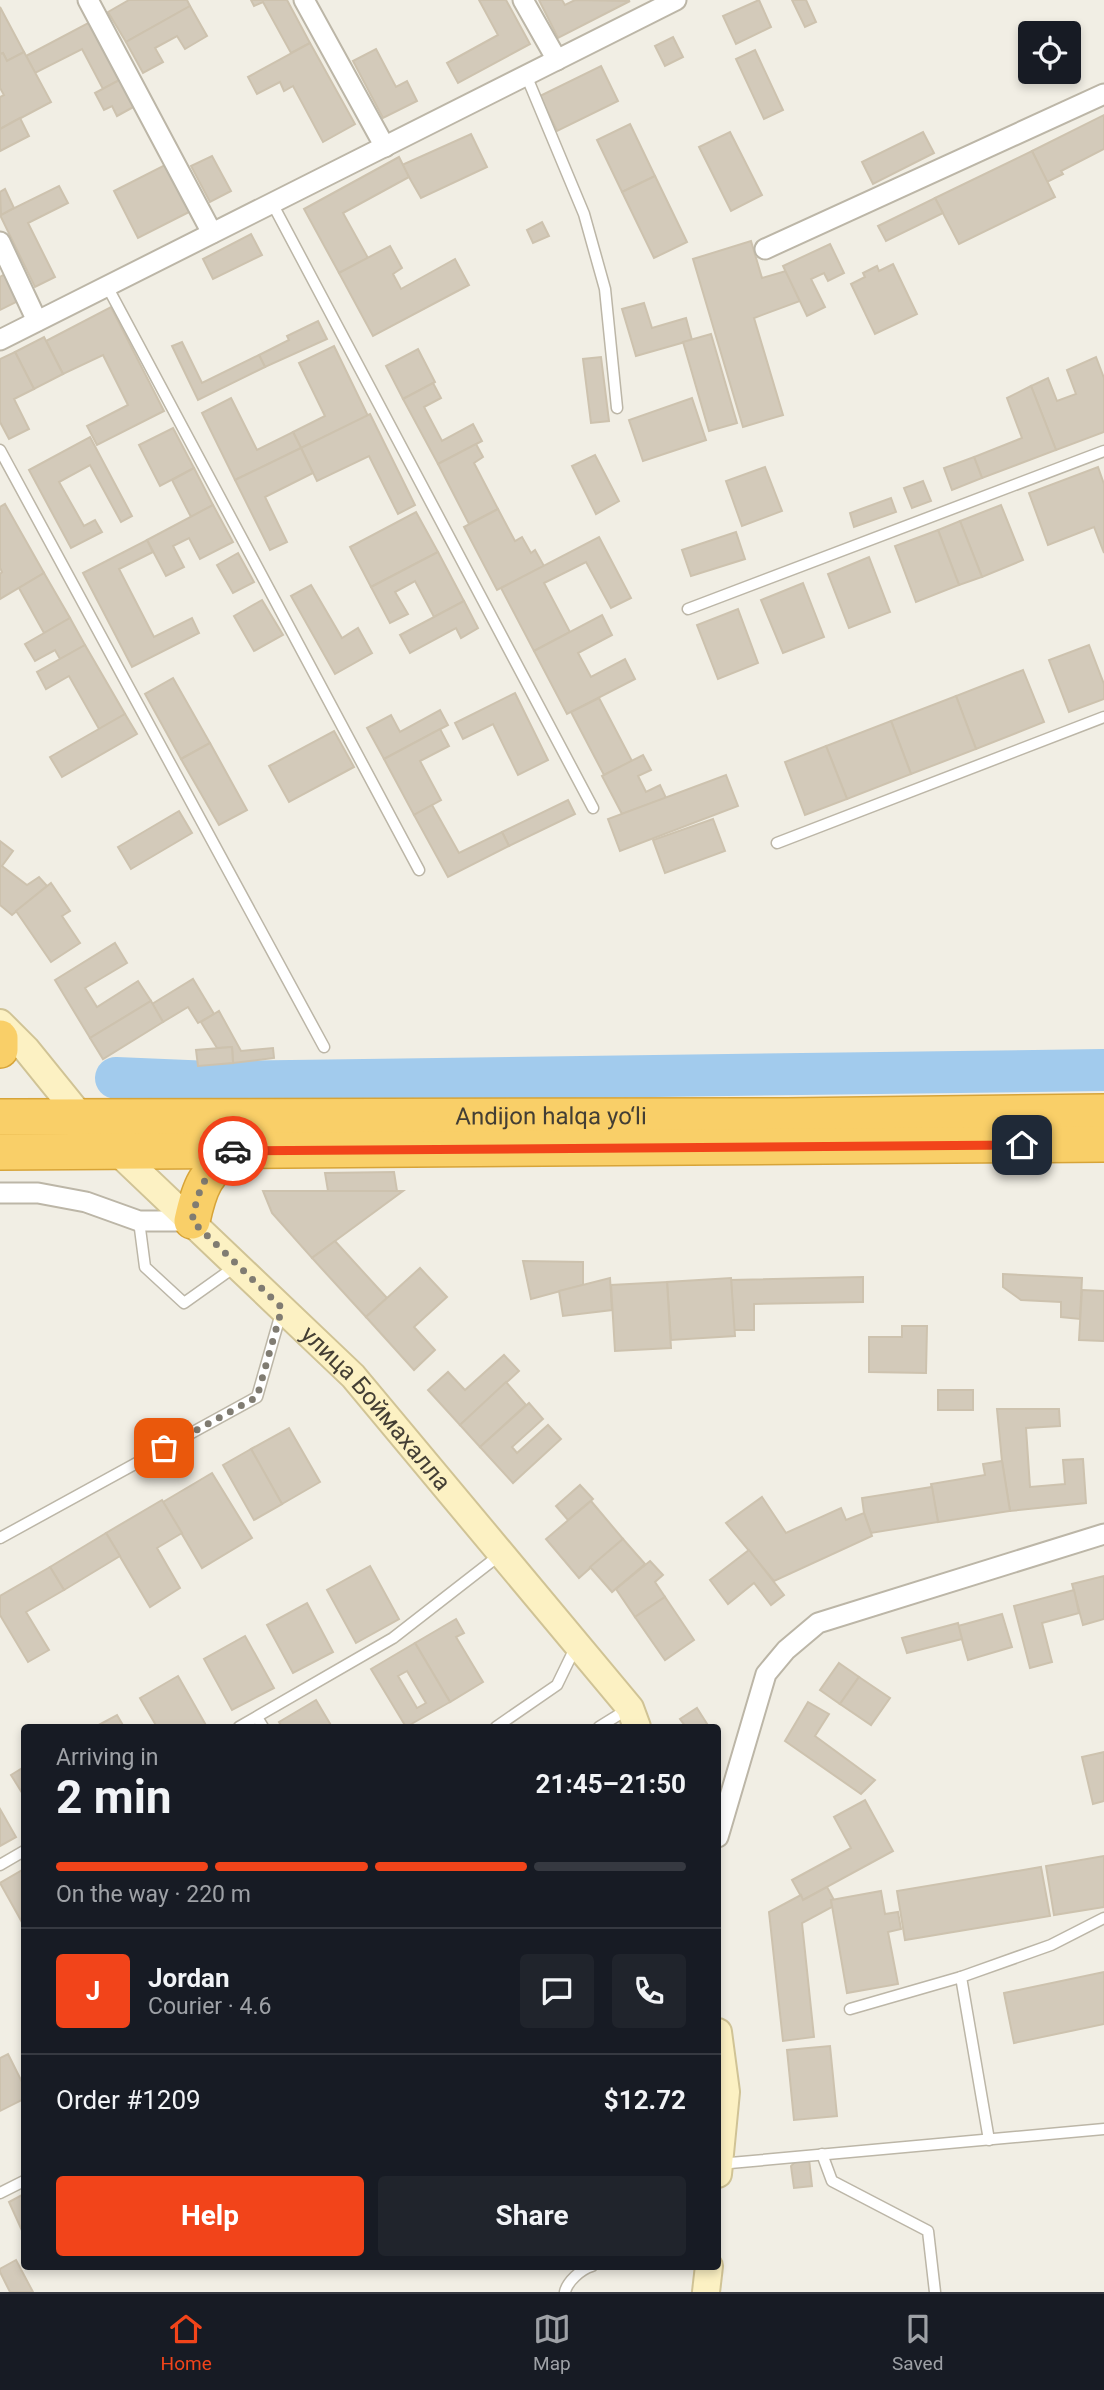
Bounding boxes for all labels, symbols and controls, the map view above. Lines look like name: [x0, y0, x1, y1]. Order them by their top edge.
map controls: [1018, 21, 1081, 84]
button: locate: [1018, 21, 1081, 84]
street label: Andijon halqa yo‘li: [455, 1102, 647, 1130]
pin: [992, 1115, 1052, 1175]
courier: [198, 1116, 268, 1186]
icon: home: [1003, 1126, 1041, 1164]
icon: car: [214, 1132, 252, 1170]
street label: улица Боймахалла: [295, 1320, 457, 1496]
pin: [134, 1418, 194, 1478]
icon: bag: [145, 1429, 183, 1467]
text: Arriving in: [56, 1744, 159, 1771]
text: 21:45–21:50: [536, 1769, 686, 1799]
text: 2 min: [56, 1770, 172, 1824]
text: On the way · 220 m: [56, 1881, 251, 1908]
button: chat: [520, 1954, 594, 2028]
button: phone: [612, 1954, 686, 2028]
text: Jordan: [148, 1963, 230, 1993]
text: J: [86, 1976, 100, 2006]
text: Courier · 4.6: [148, 1993, 271, 2020]
text: Order #1209: [56, 2085, 201, 2115]
text: $12.72: [604, 2085, 686, 2115]
button: Help: [56, 2176, 364, 2256]
button: Share: [378, 2176, 686, 2256]
tab: Home: [161, 2310, 212, 2375]
tab: Map: [533, 2310, 571, 2375]
tab: Saved: [892, 2310, 943, 2375]

